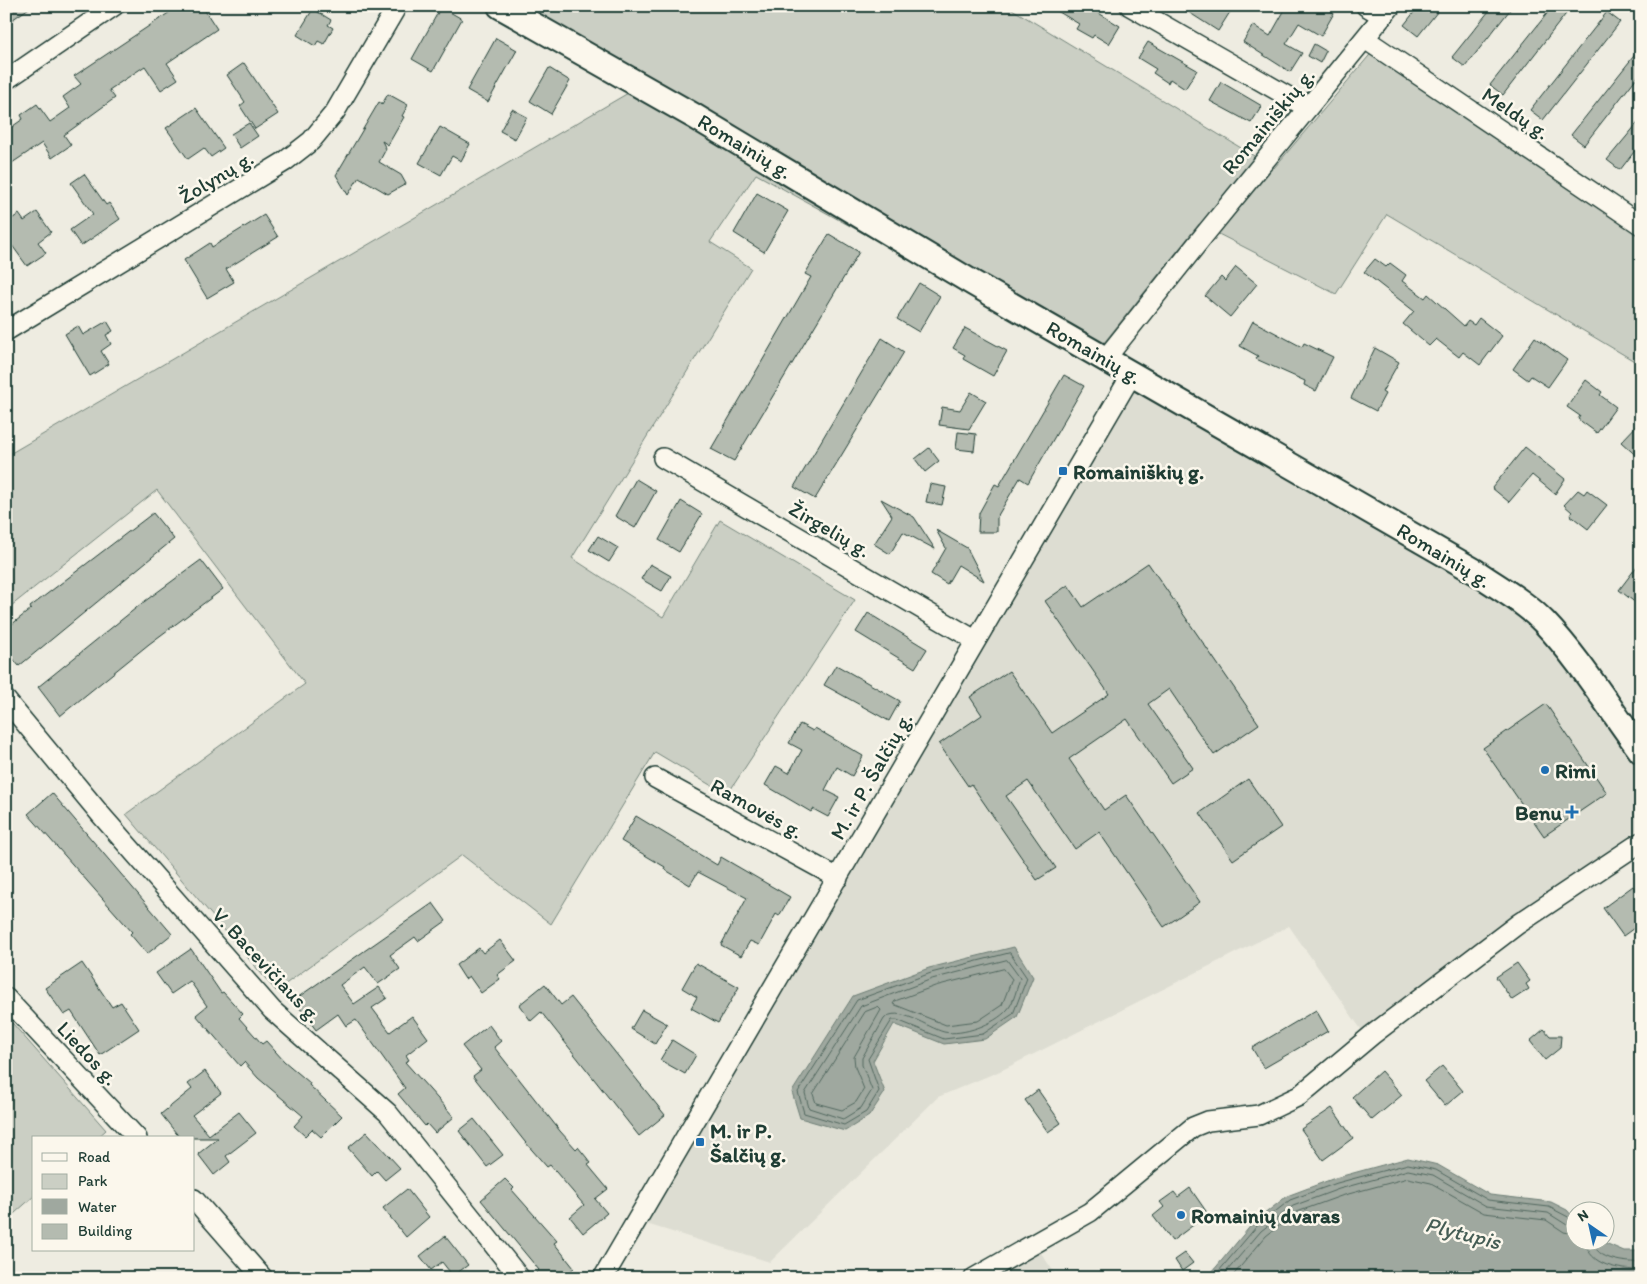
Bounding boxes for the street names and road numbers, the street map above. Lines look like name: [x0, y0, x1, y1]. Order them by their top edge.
street label: Romainiškių g.: [1216, 63, 1320, 179]
street label: Meldų g.: [1478, 81, 1554, 145]
street label: Romainių g.: [693, 108, 797, 184]
street label: Žolynų g.: [174, 145, 258, 209]
street label: Romainių g.: [1042, 315, 1146, 389]
street label: Žirgelių g.: [785, 496, 875, 562]
street label: Romainių g.: [1392, 517, 1496, 593]
street label: M. ir P. Šalčių g.: [824, 708, 918, 844]
street label: Ramovės g.: [706, 772, 808, 844]
street label: V. Bacevičiaus g.: [207, 902, 327, 1028]
street label: Liedos g.: [52, 1016, 124, 1090]

